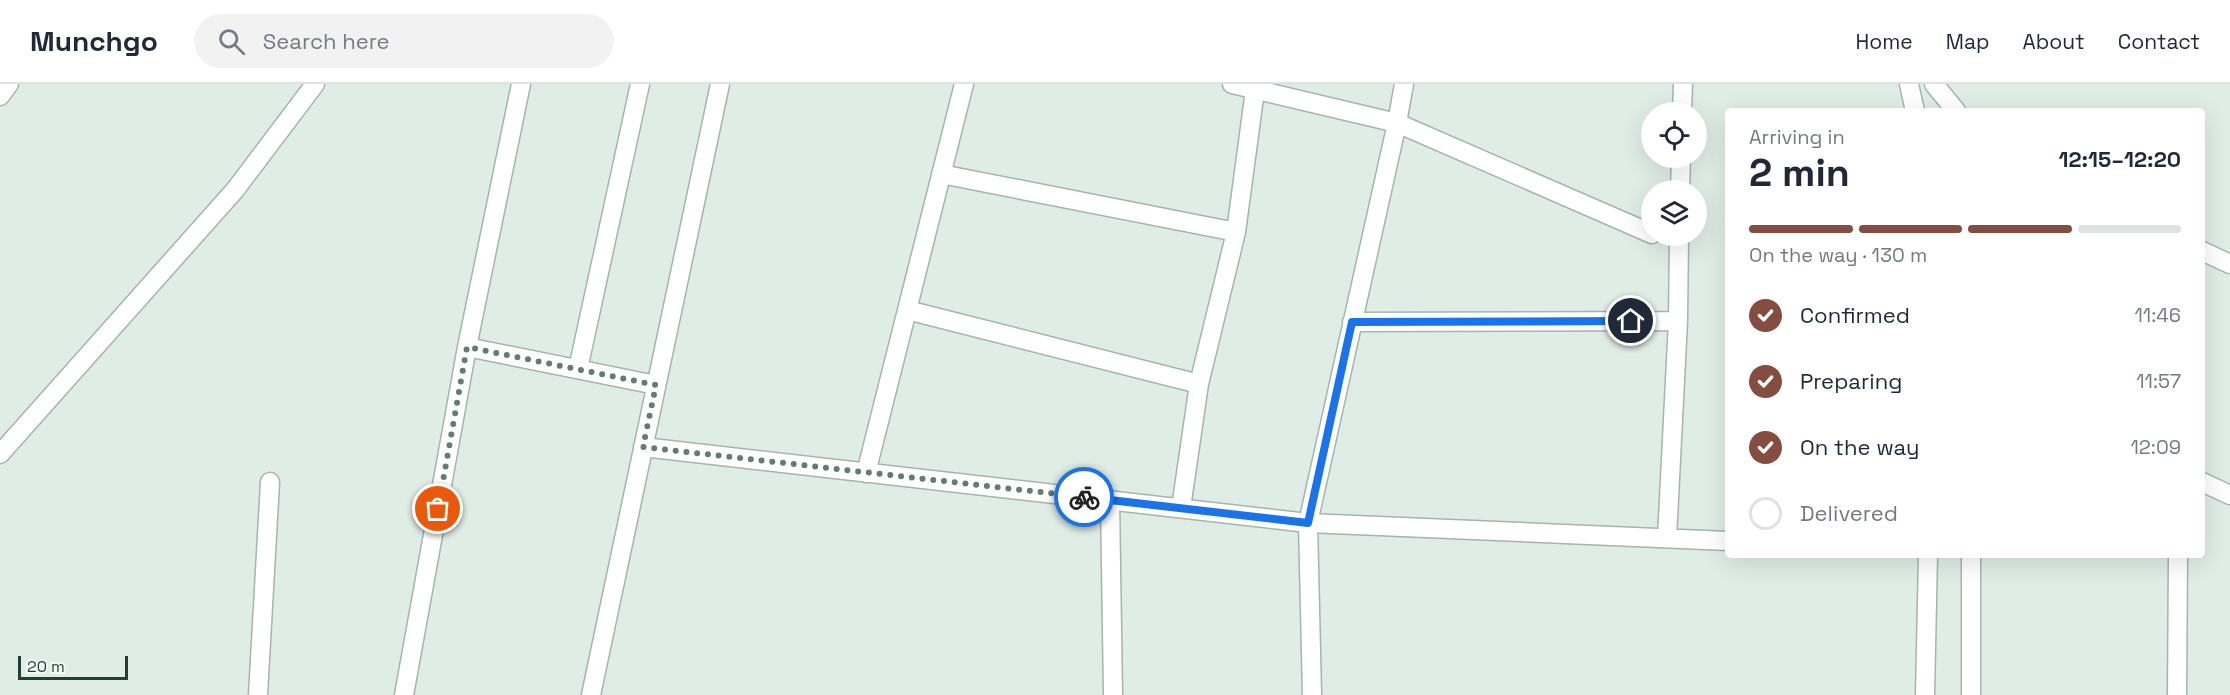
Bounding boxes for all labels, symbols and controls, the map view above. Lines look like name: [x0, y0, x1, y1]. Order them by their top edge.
search box: [194, 14, 614, 68]
text: Munchgo: [30, 23, 158, 59]
icon: search: [215, 25, 248, 58]
text: Search here: [263, 27, 390, 55]
text: Home: [1855, 28, 1913, 55]
text: Map: [1946, 28, 1990, 55]
text: About: [2023, 28, 2085, 55]
text: Contact: [2118, 28, 2200, 55]
map controls: [1641, 102, 1707, 246]
button: locate: [1641, 102, 1707, 168]
text: Arriving in: [1749, 124, 1845, 150]
text: 12:15–12:20: [2059, 145, 2181, 173]
text: 2 min: [1749, 148, 1850, 197]
button: layers: [1641, 180, 1707, 246]
text: On the way · 130 m: [1749, 242, 1927, 268]
pin: [1605, 295, 1656, 346]
icon: check: [1749, 299, 1782, 332]
text: Confirmed: [1800, 301, 1910, 329]
text: 11:46: [2134, 302, 2181, 328]
icon: home: [1614, 304, 1647, 337]
icon: check: [1749, 365, 1782, 398]
text: Preparing: [1800, 367, 1902, 395]
text: 11:57: [2136, 368, 2181, 394]
icon: check: [1749, 431, 1782, 464]
text: On the way: [1800, 433, 1919, 461]
text: 12:09: [2130, 434, 2181, 460]
courier: [1054, 467, 1114, 527]
icon: bike: [1068, 481, 1101, 514]
pin: [412, 483, 463, 534]
icon: bag: [421, 492, 454, 525]
text: Delivered: [1800, 499, 1898, 527]
scale bar: [18, 653, 128, 680]
text: 20 m: [27, 656, 65, 677]

